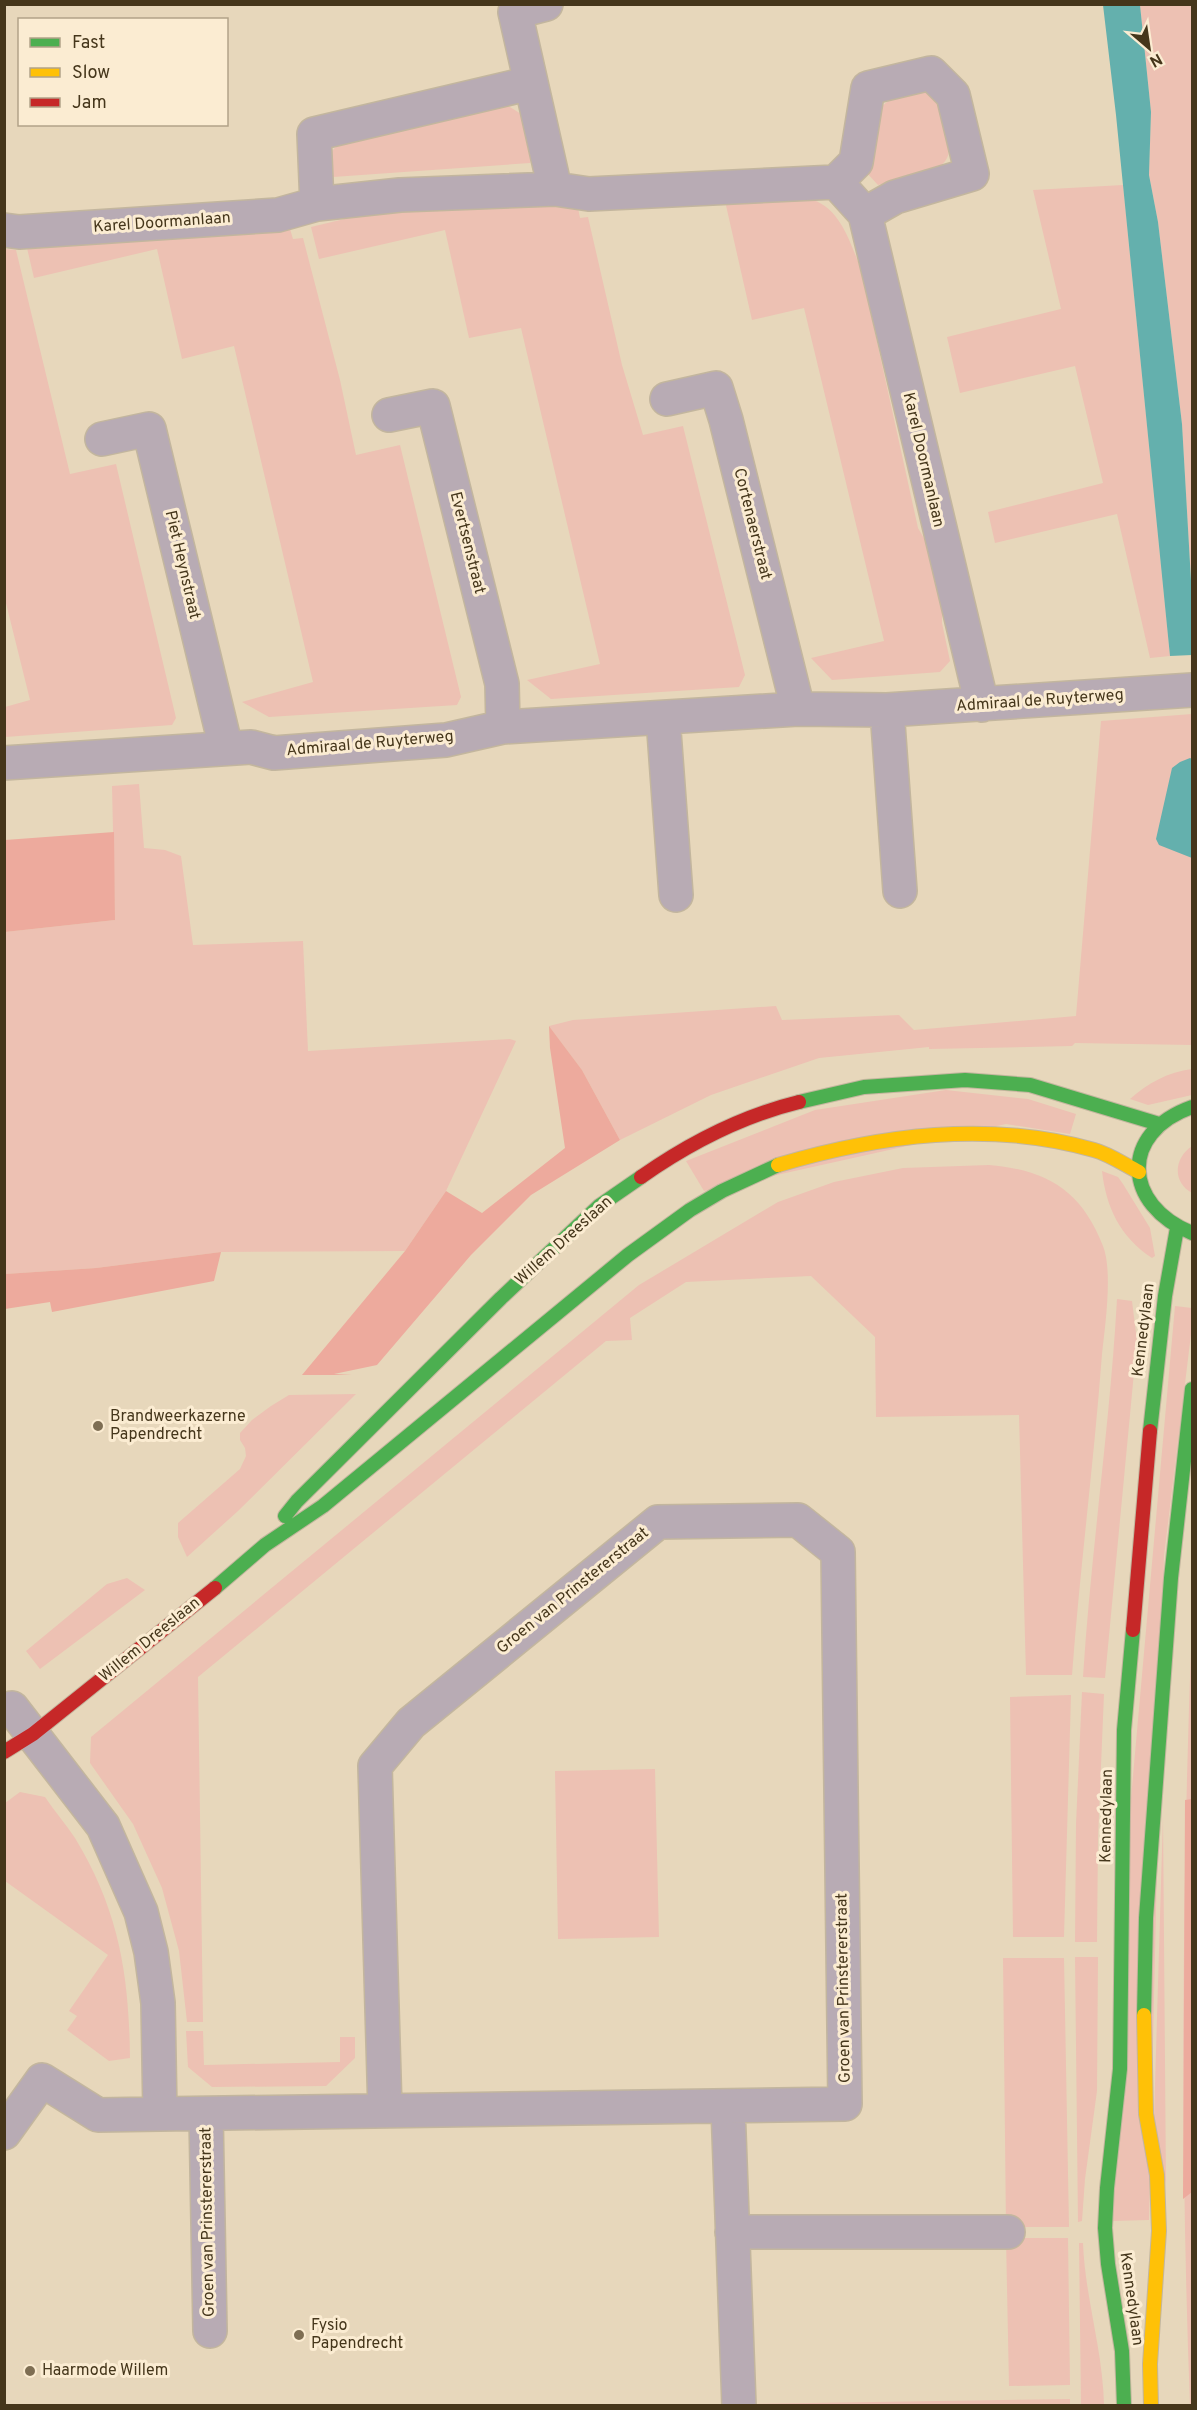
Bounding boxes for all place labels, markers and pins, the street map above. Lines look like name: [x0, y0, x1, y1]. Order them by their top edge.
place label: Brandweerkazerne Papendrecht: [110, 1407, 246, 1445]
marker: Brandweerkazerne Papendrecht: [91, 1419, 105, 1433]
place label: Fysio Papendrecht: [311, 2316, 403, 2354]
marker: Fysio Papendrecht: [292, 2328, 306, 2342]
place label: Haarmode Willem: [42, 2361, 168, 2381]
marker: Haarmode Willem: [23, 2364, 37, 2378]

